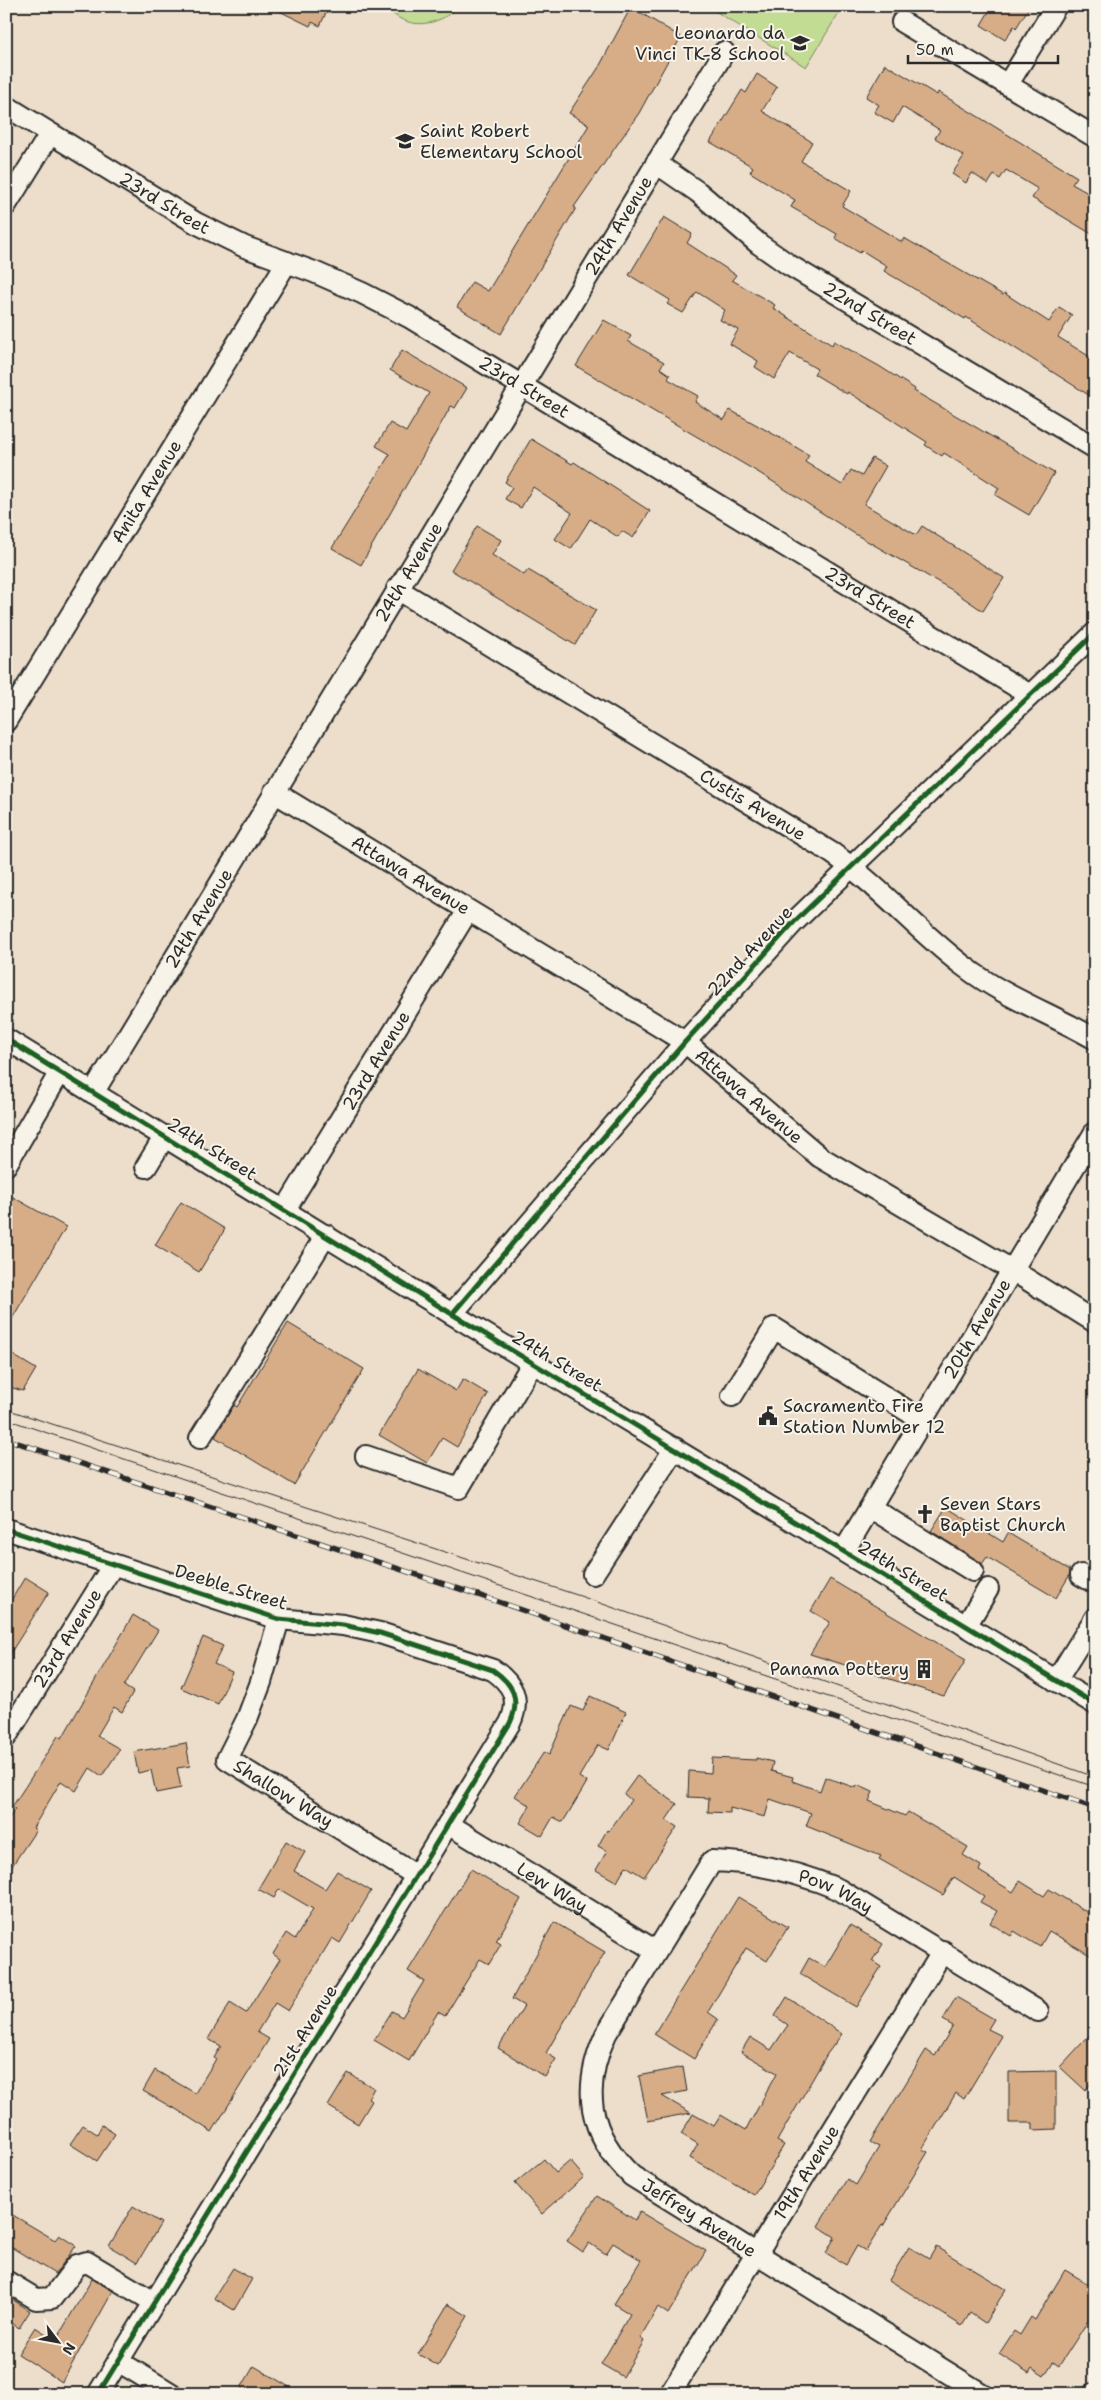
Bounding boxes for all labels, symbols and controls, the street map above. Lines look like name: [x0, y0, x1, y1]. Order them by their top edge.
place label: Leonardo da Vinci TK-8 School: [635, 21, 786, 66]
school or university icon: Leonardo da Vinci TK-8 School: [789, 32, 811, 54]
scale bar: [908, 32, 1058, 64]
text: 50 m: [916, 40, 954, 60]
place label: Saint Robert Elementary School: [420, 119, 583, 164]
school or university icon: Saint Robert Elementary School: [394, 130, 416, 152]
street label: 23rd Street: [115, 167, 214, 240]
street label: 24th Avenue: [579, 172, 658, 280]
street label: 22nd Street: [819, 276, 921, 351]
street label: 23rd Street: [474, 350, 574, 424]
street label: Anita Avenue: [106, 435, 187, 548]
street label: 24th Avenue: [369, 518, 448, 627]
street label: 23rd Street: [820, 561, 920, 634]
street label: Custis Avenue: [695, 763, 810, 846]
street label: Attawa Avenue: [347, 830, 475, 920]
street label: 24th Avenue: [159, 864, 238, 973]
street label: 22nd Avenue: [702, 901, 798, 1001]
street label: 23rd Avenue: [337, 1006, 416, 1115]
street label: Attawa Avenue: [690, 1044, 808, 1149]
street label: 24th Street: [162, 1112, 262, 1186]
street label: 20th Avenue: [938, 1274, 1016, 1383]
street label: 24th Street: [507, 1324, 607, 1398]
place label: Sacramento Fire Station Number 12: [783, 1394, 945, 1439]
public building icon: Sacramento Fire Station Number 12: [757, 1405, 779, 1427]
place label: Seven Stars Baptist Church: [940, 1492, 1066, 1537]
church icon: Seven Stars Baptist Church: [914, 1503, 936, 1525]
street label: 24th Street: [853, 1534, 953, 1608]
street label: Deeble Street: [172, 1558, 290, 1616]
street label: 23rd Avenue: [27, 1584, 107, 1693]
place label: Panama Pottery: [770, 1657, 909, 1681]
building icon: Panama Pottery: [913, 1658, 935, 1680]
street label: Shallow Way: [229, 1754, 338, 1834]
street label: Lew Way: [512, 1857, 592, 1918]
street label: Pow Way: [796, 1864, 877, 1920]
street label: 21st Avenue: [267, 1980, 343, 2082]
street label: 19th Avenue: [768, 2121, 845, 2225]
street label: Jeffrey Avenue: [637, 2173, 761, 2263]
north arrow: [32, 2318, 82, 2368]
text: N: [58, 2339, 80, 2358]

